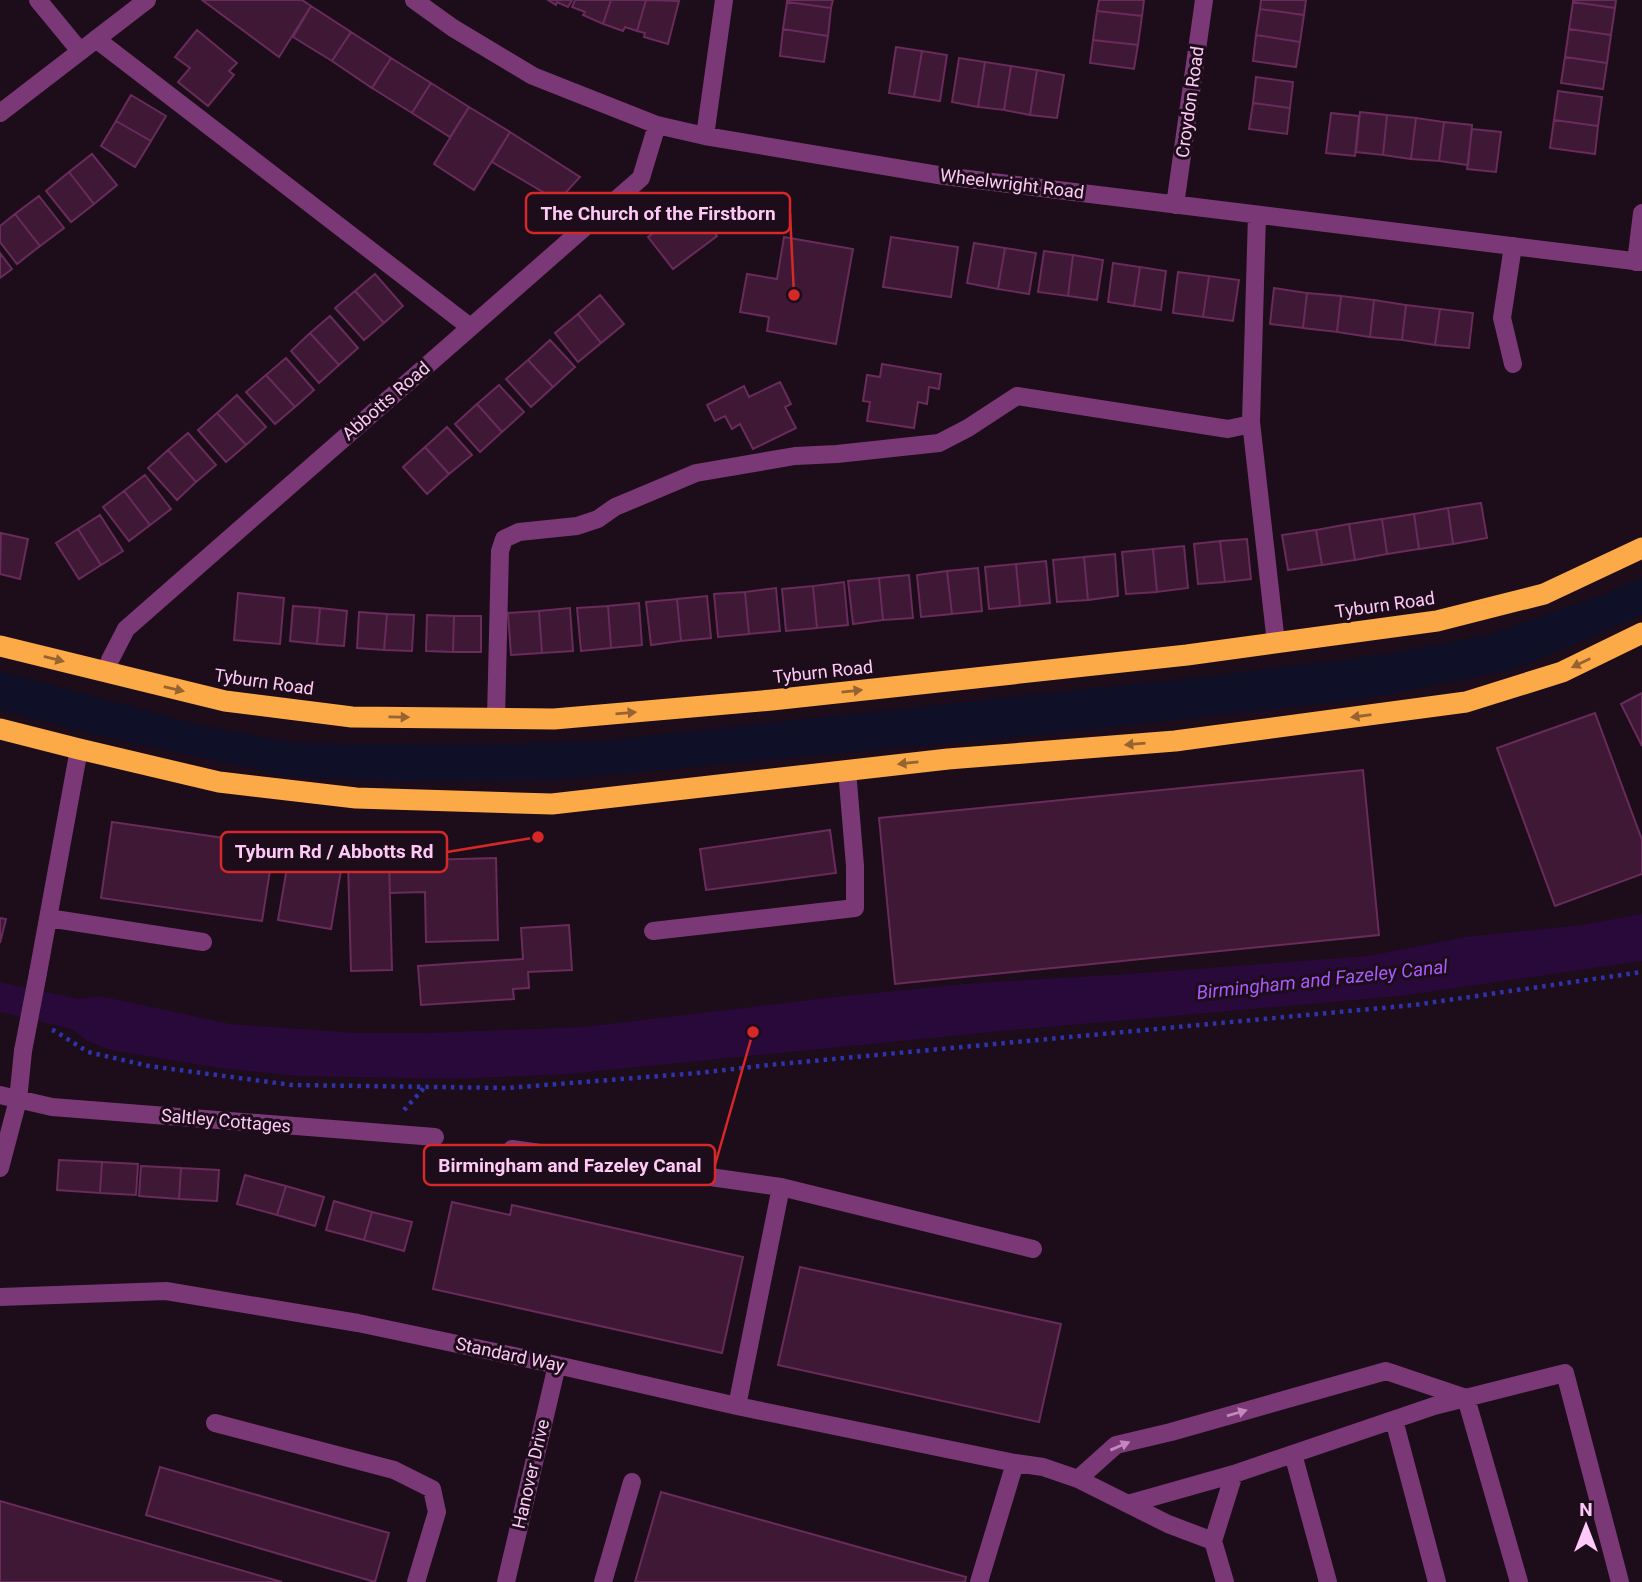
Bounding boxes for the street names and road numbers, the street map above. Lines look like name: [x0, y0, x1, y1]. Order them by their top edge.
street label: Croydon Road: [1171, 45, 1208, 159]
street label: Wheelwright Road: [939, 164, 1085, 203]
street label: Abbotts Road: [338, 357, 434, 444]
street label: Tyburn Road: [1334, 587, 1436, 622]
street label: Tyburn Road: [772, 656, 874, 687]
street label: Tyburn Road: [213, 664, 315, 699]
street label: Saltley Cottages: [160, 1104, 292, 1137]
street label: Standard Way: [454, 1333, 567, 1376]
street label: Hanover Drive: [508, 1417, 553, 1531]

